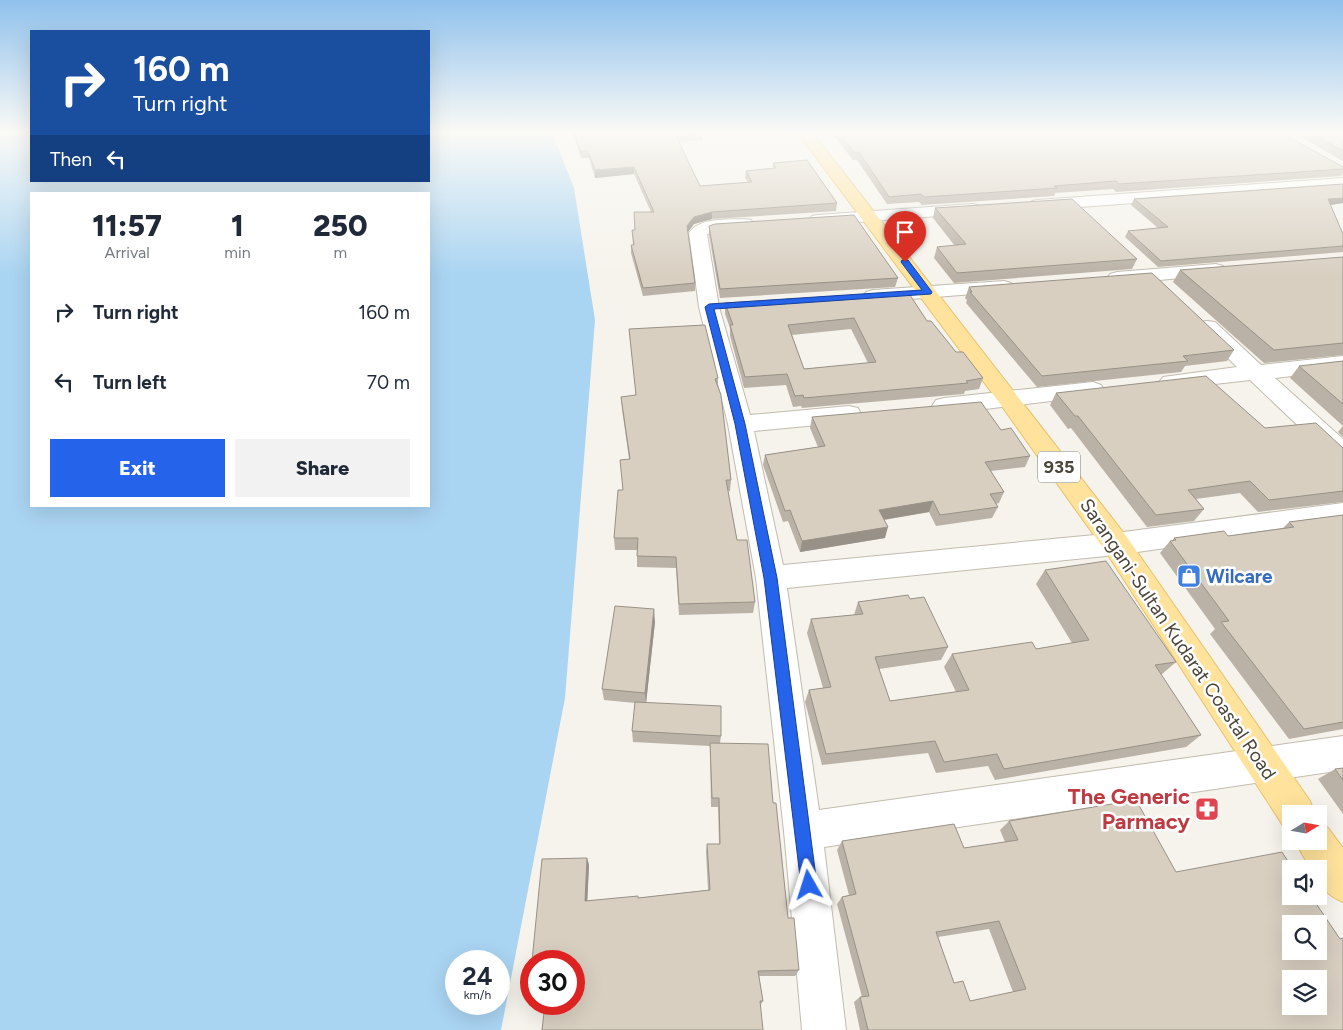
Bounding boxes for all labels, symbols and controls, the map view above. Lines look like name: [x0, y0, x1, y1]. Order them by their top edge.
text: 160 m: [133, 48, 230, 90]
icon: right: [50, 50, 115, 115]
text: Turn right: [133, 90, 228, 117]
icon: left: [102, 145, 130, 173]
text: Then: [50, 148, 92, 171]
text: 11:57: [92, 207, 162, 244]
text: 1: [231, 207, 244, 244]
text: 250: [313, 207, 368, 244]
pin: [884, 211, 926, 262]
icon: arrive: [891, 218, 919, 246]
text: Arrival: [105, 243, 150, 262]
text: min: [224, 243, 251, 262]
text: m: [333, 243, 347, 262]
icon: right: [50, 298, 78, 326]
text: Turn right: [93, 301, 179, 324]
text: 160 m: [358, 301, 410, 324]
icon: left: [50, 368, 78, 396]
text: Turn left: [93, 371, 167, 394]
text: 70 m: [367, 371, 410, 394]
button: Exit: [50, 439, 225, 497]
button: Share: [235, 439, 410, 497]
road number: 935: [1038, 452, 1080, 482]
street label: Sarangani-Sultan Kudarat Coastal Road: [1075, 494, 1281, 784]
shop icon: Wilcare: [1176, 563, 1202, 589]
place label: Wilcare: [1206, 565, 1273, 588]
place label: The Generic Parmacy: [1068, 783, 1190, 835]
pharmacy icon: The Generic Parmacy: [1194, 796, 1220, 822]
north arrow: [1282, 805, 1328, 850]
map controls: [1282, 805, 1327, 1015]
position arrow: [782, 858, 834, 910]
button: sound: [1282, 860, 1327, 905]
button: search: [1282, 915, 1327, 960]
speed limit sign: 30: [520, 950, 585, 1015]
text: 24: [462, 961, 493, 991]
button: layers: [1282, 970, 1327, 1015]
text: km/h: [464, 988, 491, 1002]

